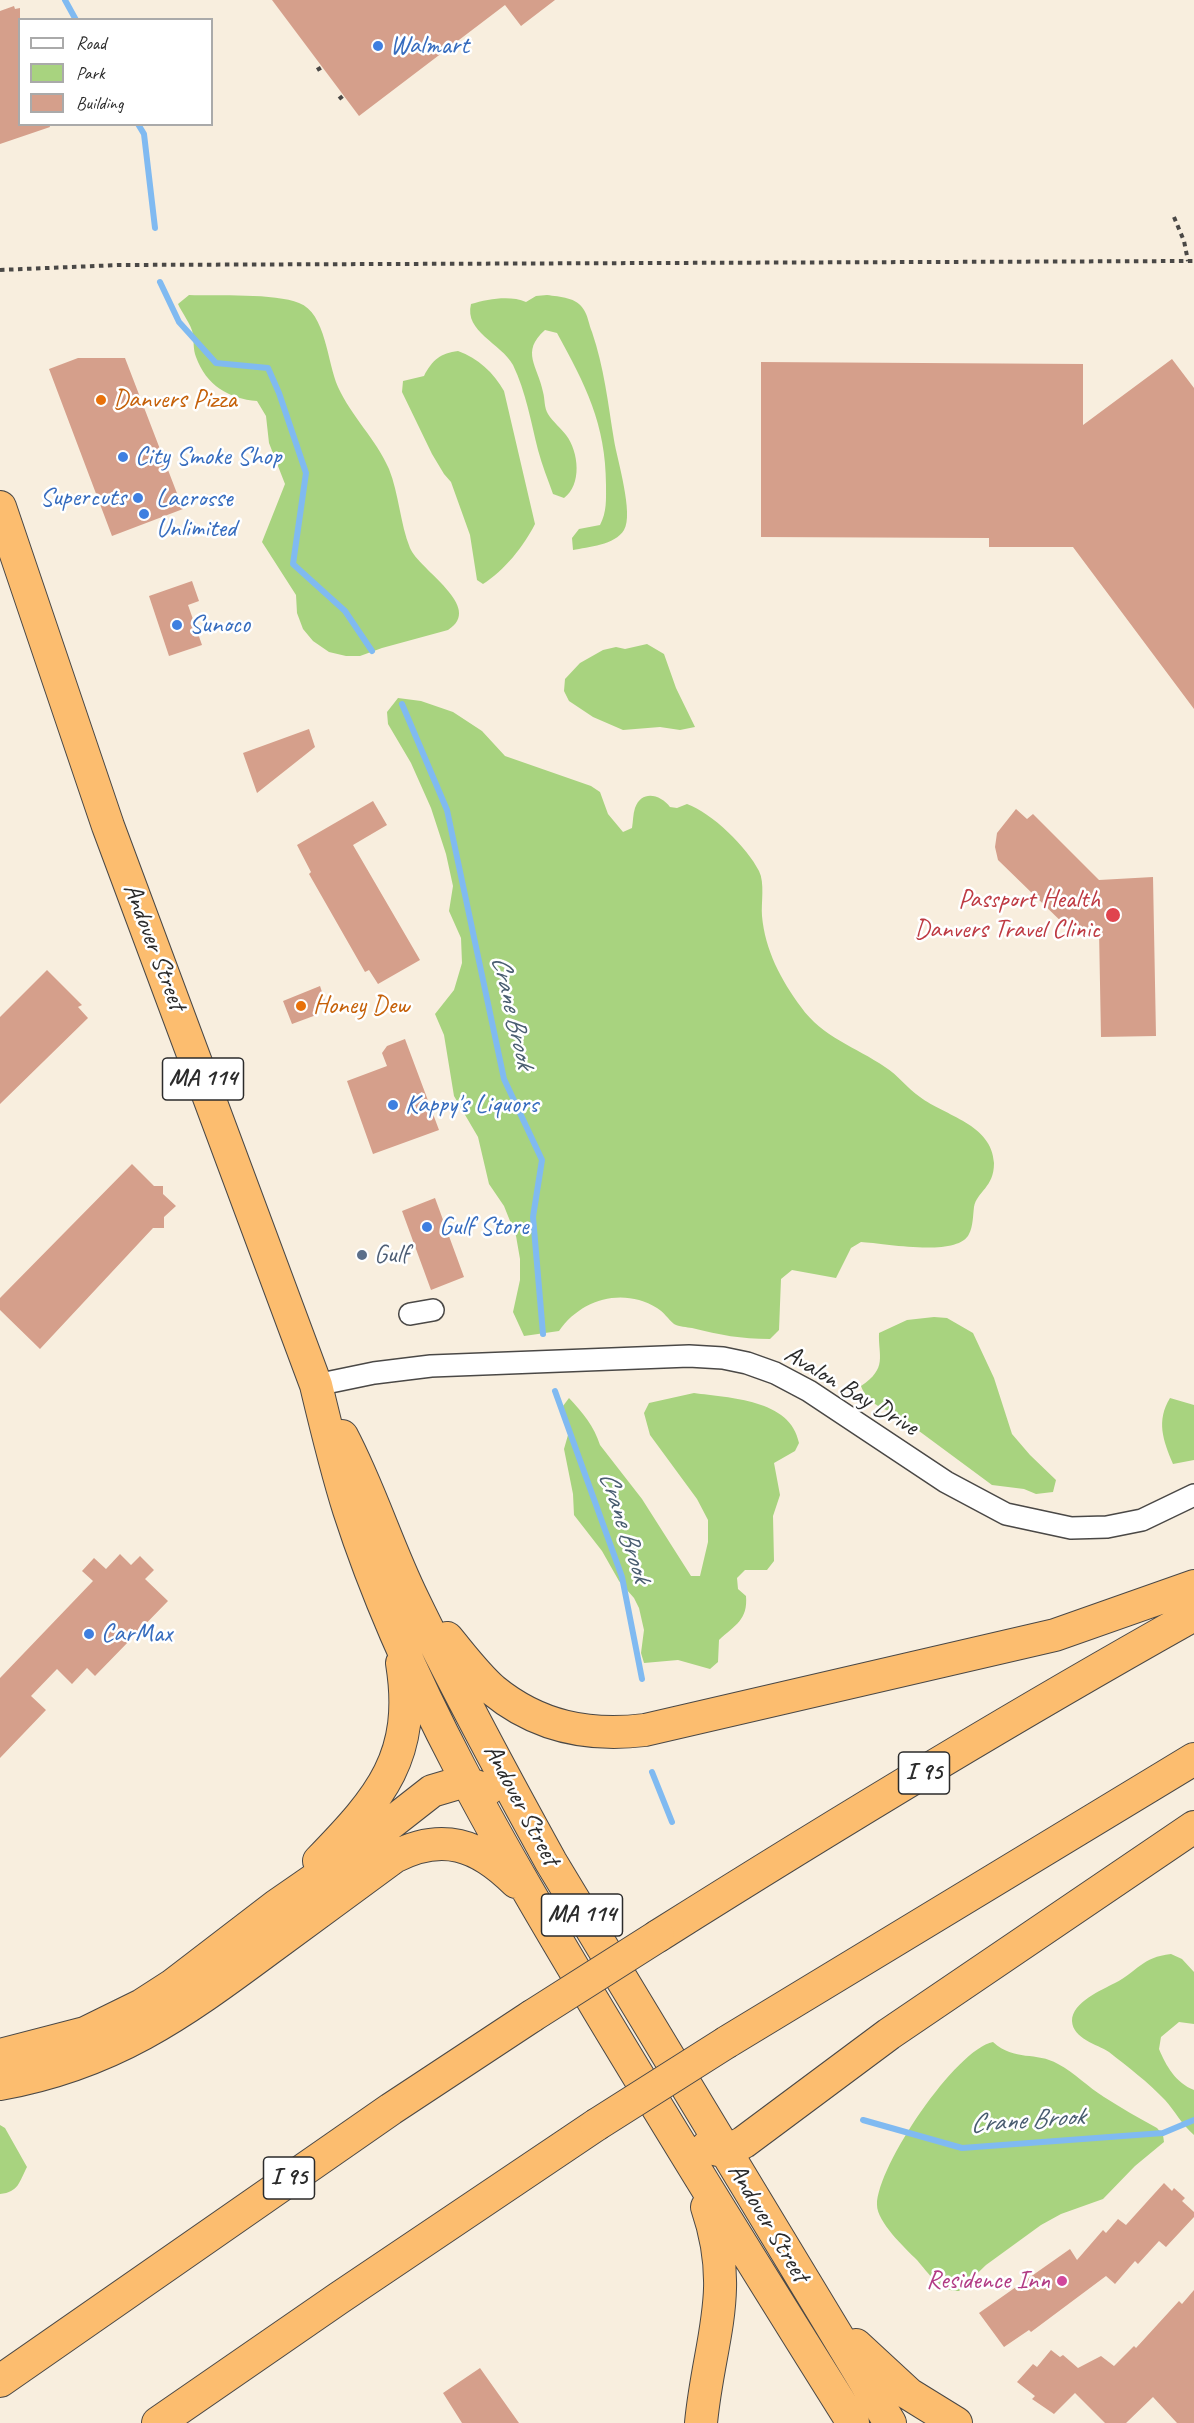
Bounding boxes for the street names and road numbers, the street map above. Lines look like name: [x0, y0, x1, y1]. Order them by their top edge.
street label: Andover Street: [116, 879, 192, 1015]
road number: MA 114: [162, 1058, 244, 1100]
street label: Avalon Bay Drive: [779, 1339, 923, 1443]
street label: Andover Street: [476, 1739, 566, 1871]
road number: I 95: [898, 1752, 950, 1794]
road number: MA 114: [542, 1894, 622, 1936]
road number: I 95: [264, 2157, 314, 2199]
street label: Andover Street: [720, 2158, 816, 2288]

